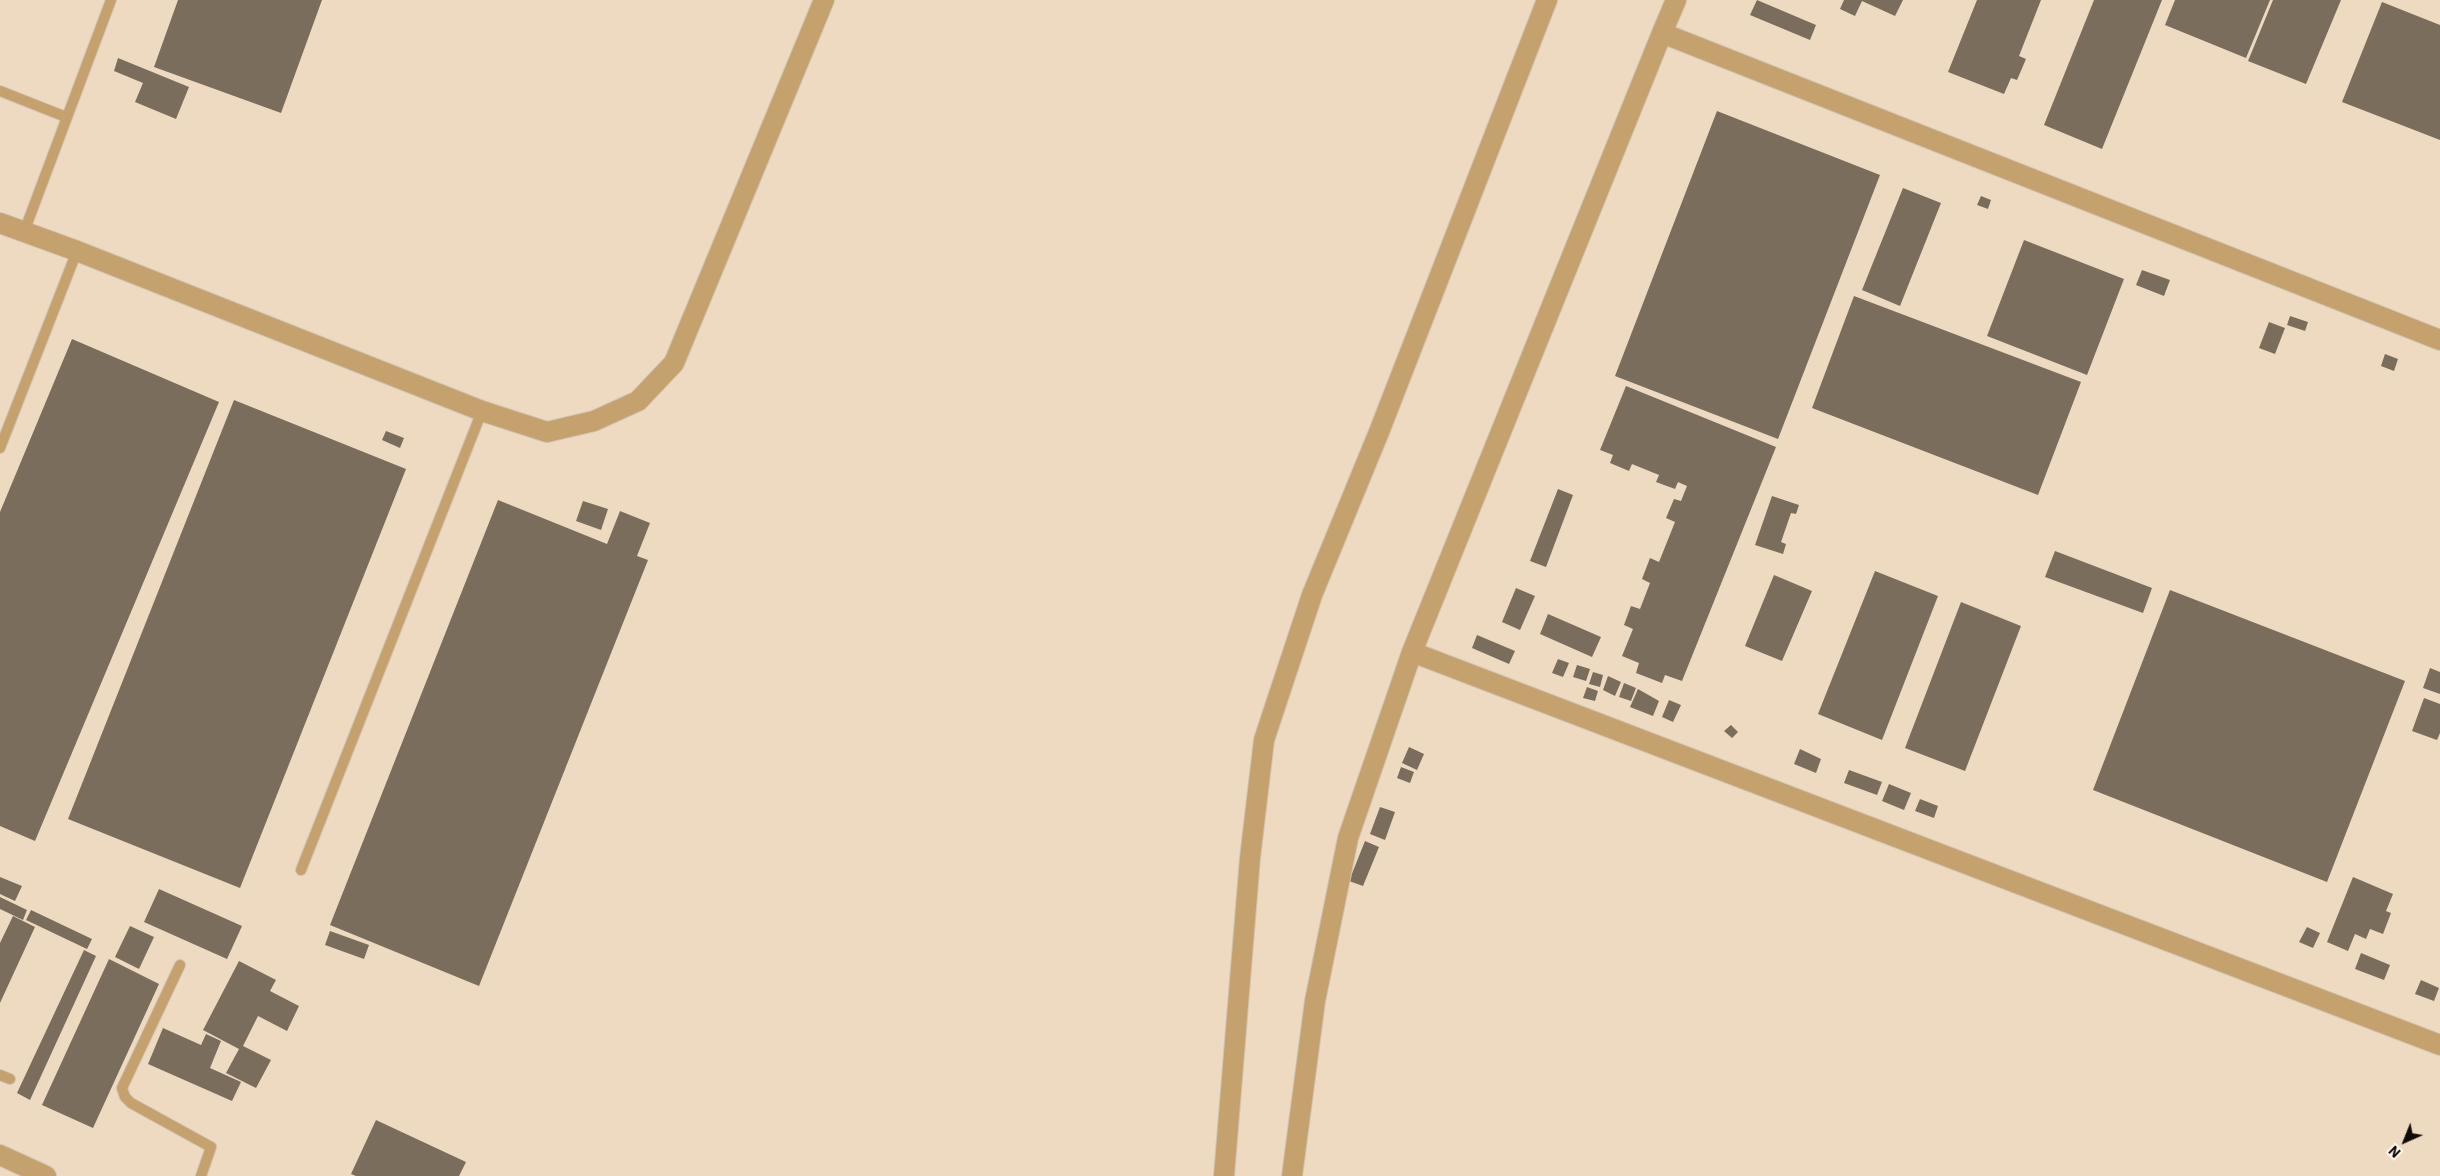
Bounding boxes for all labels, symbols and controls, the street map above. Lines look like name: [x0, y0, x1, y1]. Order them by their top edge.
north arrow: [2380, 1116, 2430, 1166]
text: N: [2385, 1142, 2404, 1162]

